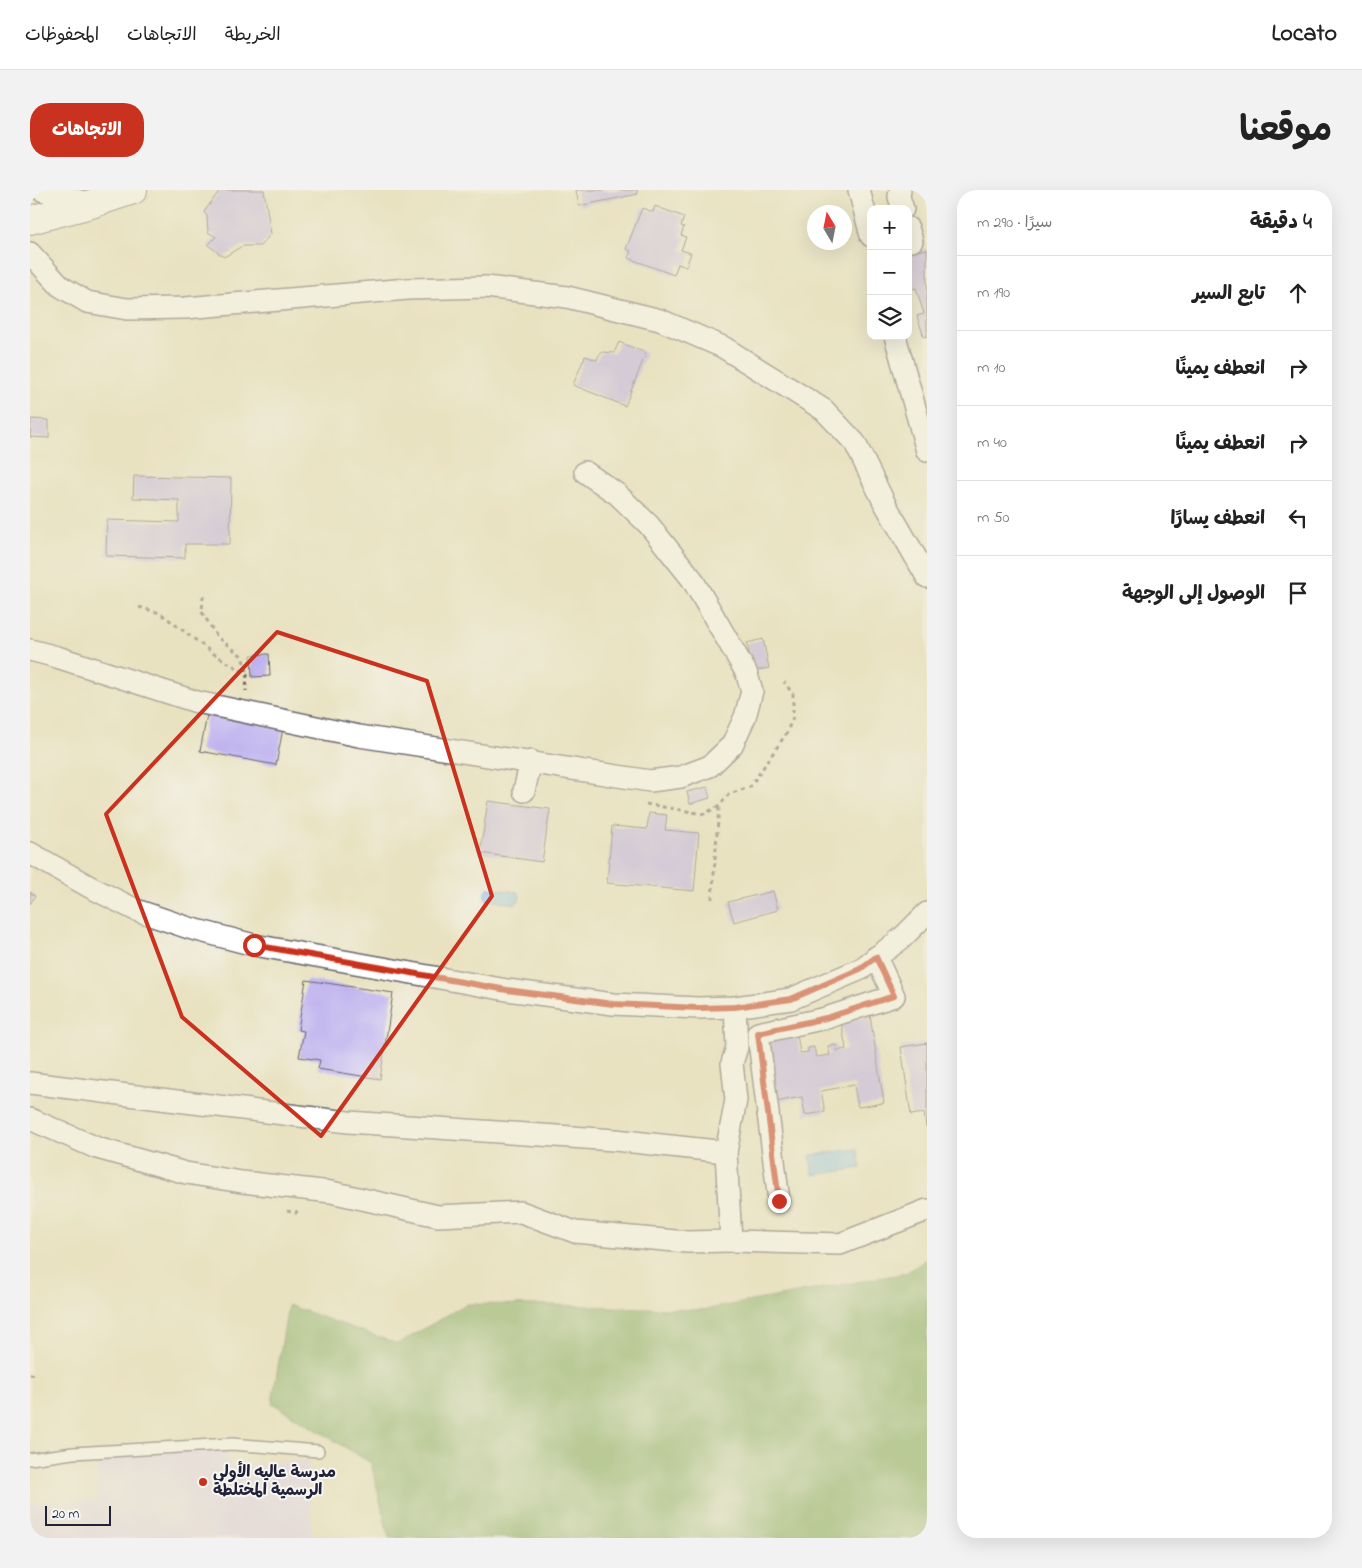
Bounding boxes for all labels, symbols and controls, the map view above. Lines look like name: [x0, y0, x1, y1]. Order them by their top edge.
text: Locato: [1271, 17, 1337, 52]
text: المحفوظات: [25, 23, 99, 49]
text: الاتجاهات: [127, 23, 197, 49]
text: الخريطة: [225, 23, 281, 49]
button: الاتجاهات: [30, 103, 144, 157]
text: موقعنا: [1239, 106, 1332, 157]
north arrow: [807, 205, 852, 250]
map controls: [867, 205, 912, 340]
button: +: [867, 205, 912, 250]
text: 4 دقيقة: [1250, 208, 1312, 238]
text: سيرًا · 290 m: [977, 211, 1052, 235]
button: −: [867, 250, 912, 295]
icon: ahead: [1284, 279, 1312, 307]
text: 190 m: [977, 281, 1010, 305]
text: تابع السير: [1193, 281, 1265, 308]
button: layers: [867, 295, 912, 340]
icon: right: [1284, 354, 1312, 382]
text: 10 m: [977, 356, 1005, 380]
text: انعطف يمينًا: [1175, 356, 1265, 383]
icon: right: [1284, 429, 1312, 457]
text: 40 m: [977, 431, 1007, 455]
text: انعطف يمينًا: [1175, 431, 1265, 458]
icon: left: [1284, 504, 1312, 532]
text: 50 m: [977, 506, 1010, 530]
text: انعطف يسارًا: [1170, 506, 1265, 533]
icon: arrive: [1284, 579, 1312, 607]
text: الوصول إلى الوجهة: [1122, 581, 1265, 608]
route start: [243, 934, 266, 957]
route end: [768, 1190, 791, 1213]
place label: مدرسة عاليه الأولى الرسمية المختلطة: [213, 1460, 336, 1503]
marker: مدرسة عاليه الأولى الرسمية المختلطة: [197, 1476, 209, 1488]
scale bar: [45, 1503, 111, 1526]
text: 20 m: [52, 1504, 79, 1525]

